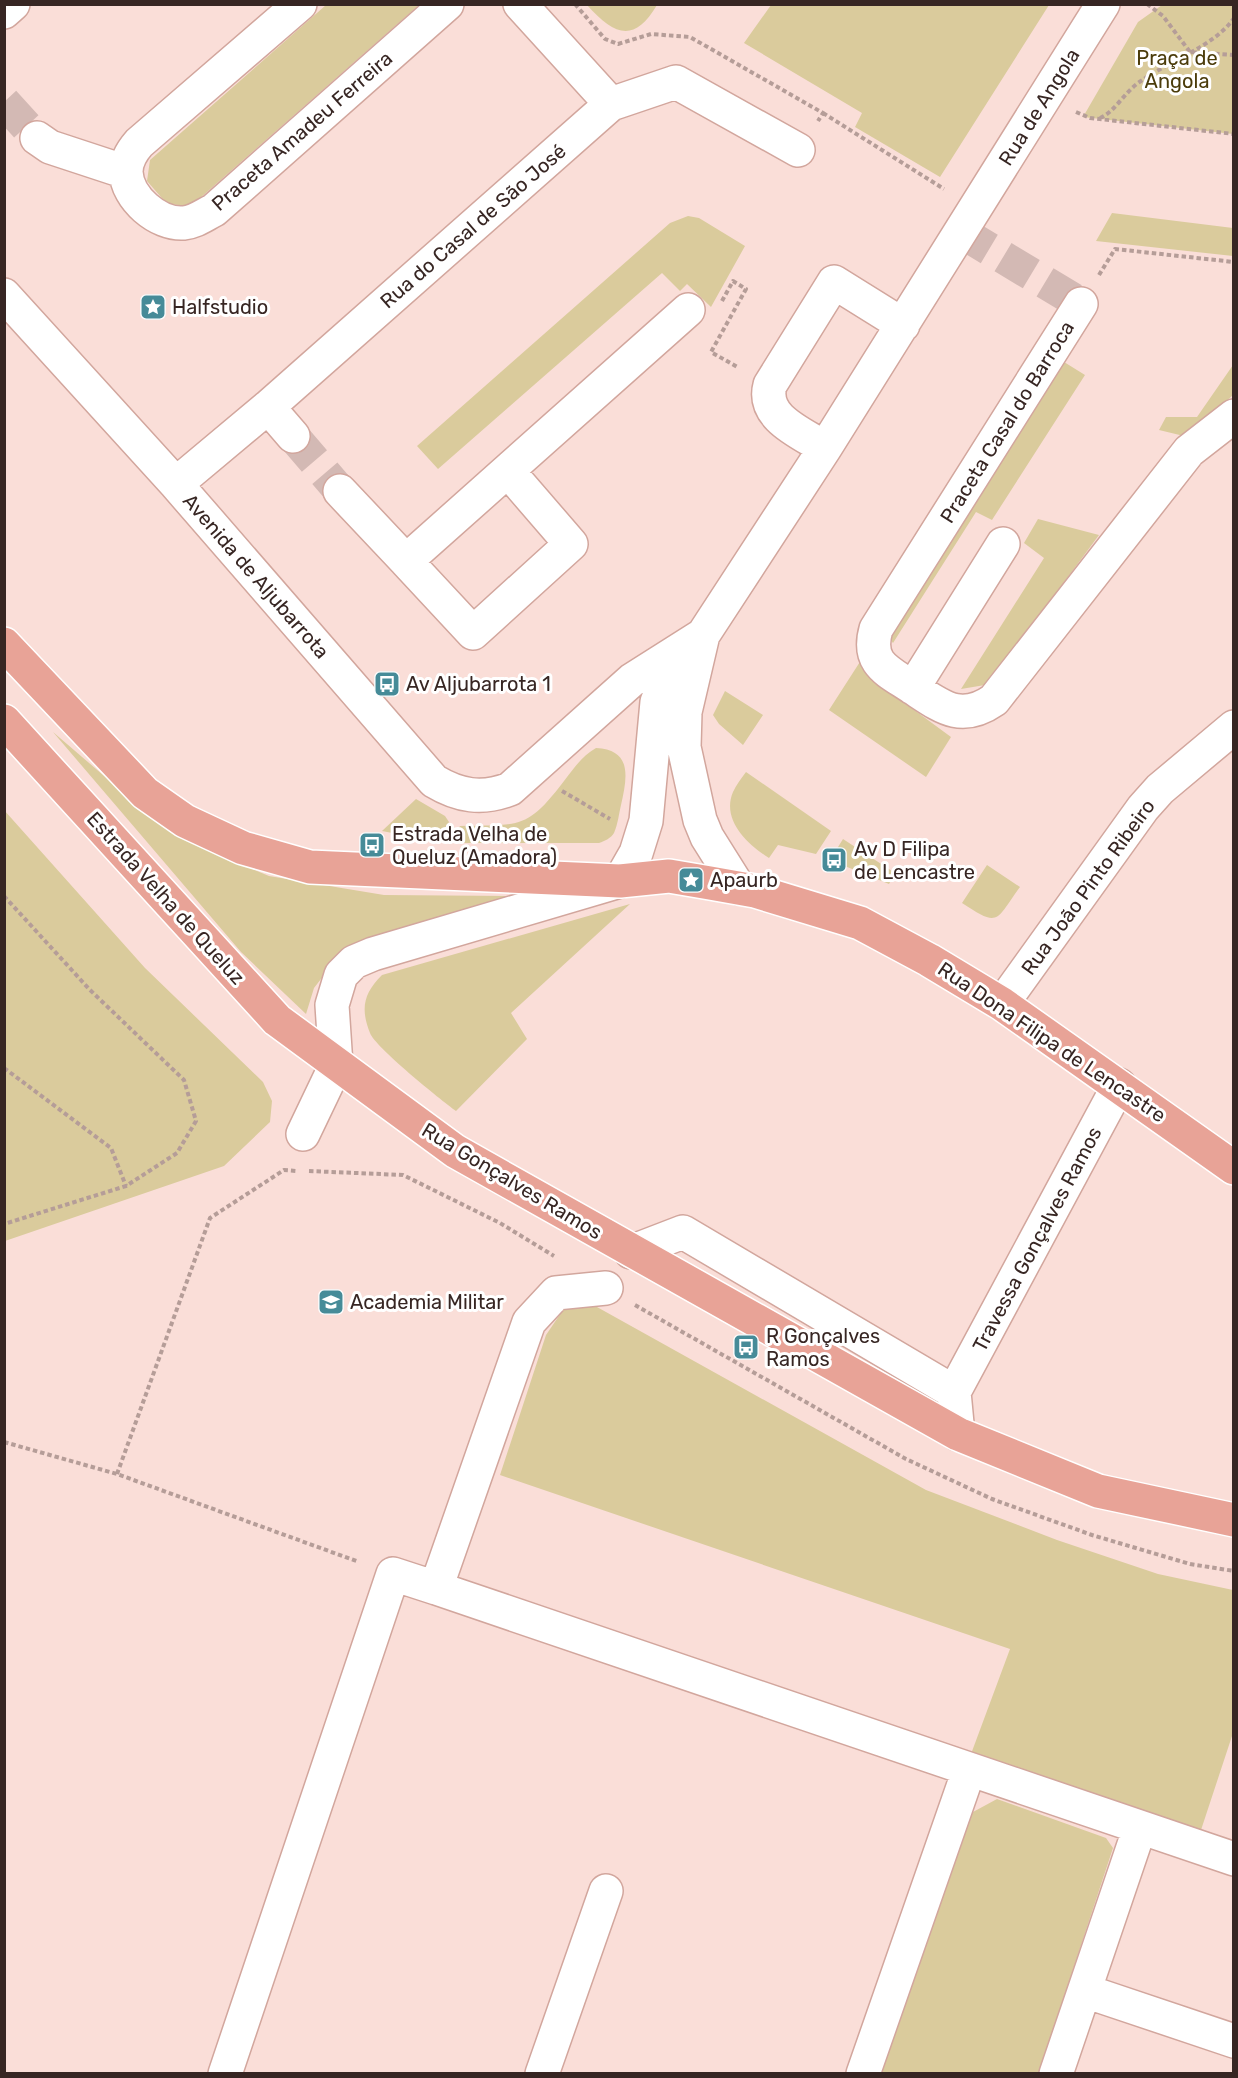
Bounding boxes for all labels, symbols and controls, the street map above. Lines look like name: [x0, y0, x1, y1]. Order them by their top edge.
street label: Rua de Angola: [993, 44, 1085, 170]
street label: Praceta Amadeu Ferreira: [207, 46, 397, 216]
park label: Praça de Angola: [1136, 46, 1218, 93]
street label: Rua do Casal de São José: [375, 139, 571, 313]
place icon: Halfstudio: [138, 292, 168, 322]
place label: Halfstudio: [172, 295, 268, 319]
street label: Praceta Casal do Barroca: [935, 316, 1079, 528]
street label: Avenida de Aljubarrota: [178, 489, 334, 663]
bus stop icon: Av Aljubarrota 1: [372, 669, 402, 699]
place label: Av Aljubarrota 1: [406, 672, 551, 696]
street label: Rua João Pinto Ribeiro: [1016, 794, 1160, 980]
street label: Estrada Velha de Queluz: [82, 807, 250, 989]
place label: Estrada Velha de Queluz (Amadora): [392, 822, 557, 869]
bus stop icon: Estrada Velha de Queluz (Amadora): [357, 830, 387, 860]
place label: Av D Filipa de Lencastre: [854, 837, 975, 884]
bus stop icon: Av D Filipa de Lencastre: [819, 845, 849, 875]
place icon: Apaurb: [676, 865, 706, 895]
place label: Apaurb: [710, 868, 778, 892]
street label: Rua Dona Filipa de Lencastre: [934, 957, 1170, 1127]
street label: Rua Gonçalves Ramos: [418, 1118, 606, 1244]
street label: Travessa Gonçalves Ramos: [967, 1122, 1107, 1356]
school or university icon: Academia Militar: [316, 1287, 346, 1317]
place label: Academia Militar: [350, 1290, 504, 1314]
place label: R Gonçalves Ramos: [766, 1324, 880, 1371]
bus stop icon: R Gonçalves Ramos: [731, 1332, 761, 1362]

